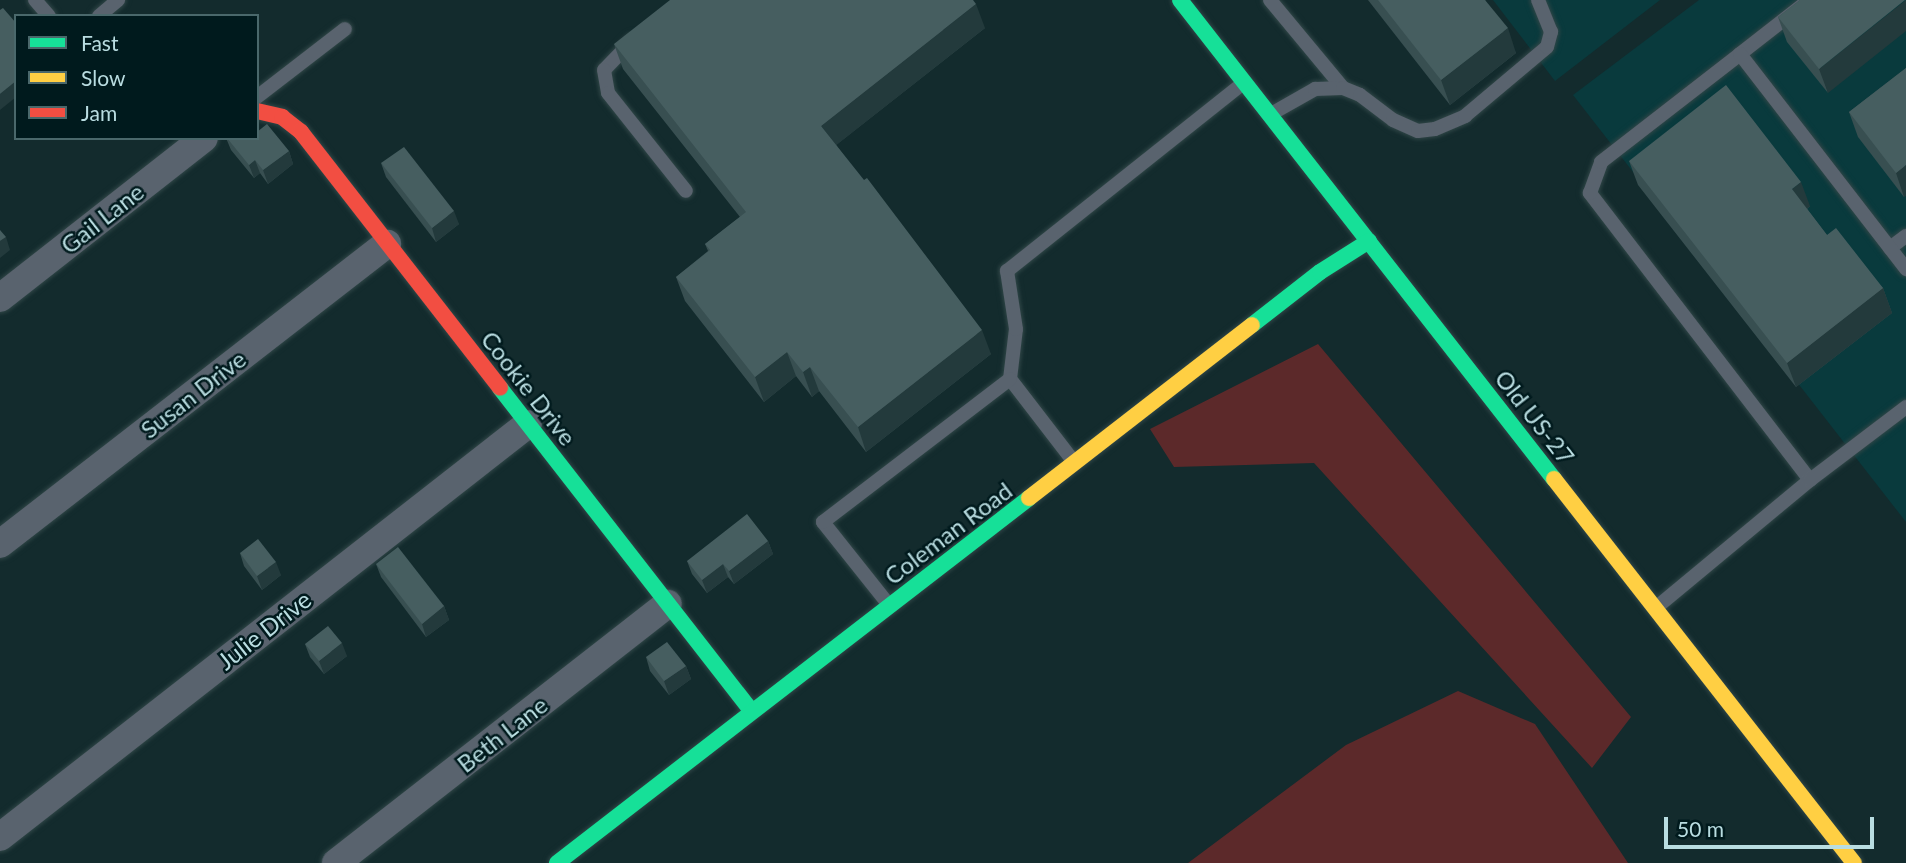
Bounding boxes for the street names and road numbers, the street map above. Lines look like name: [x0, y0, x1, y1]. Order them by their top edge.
street label: Gail Lane: [55, 177, 149, 259]
street label: Cookie Drive: [475, 325, 583, 451]
street label: Susan Drive: [135, 344, 251, 444]
street label: Old US-27: [1489, 364, 1581, 470]
street label: Coleman Road: [879, 476, 1017, 590]
street label: Julie Drive: [212, 585, 316, 675]
street label: Beth Lane: [451, 690, 553, 778]

